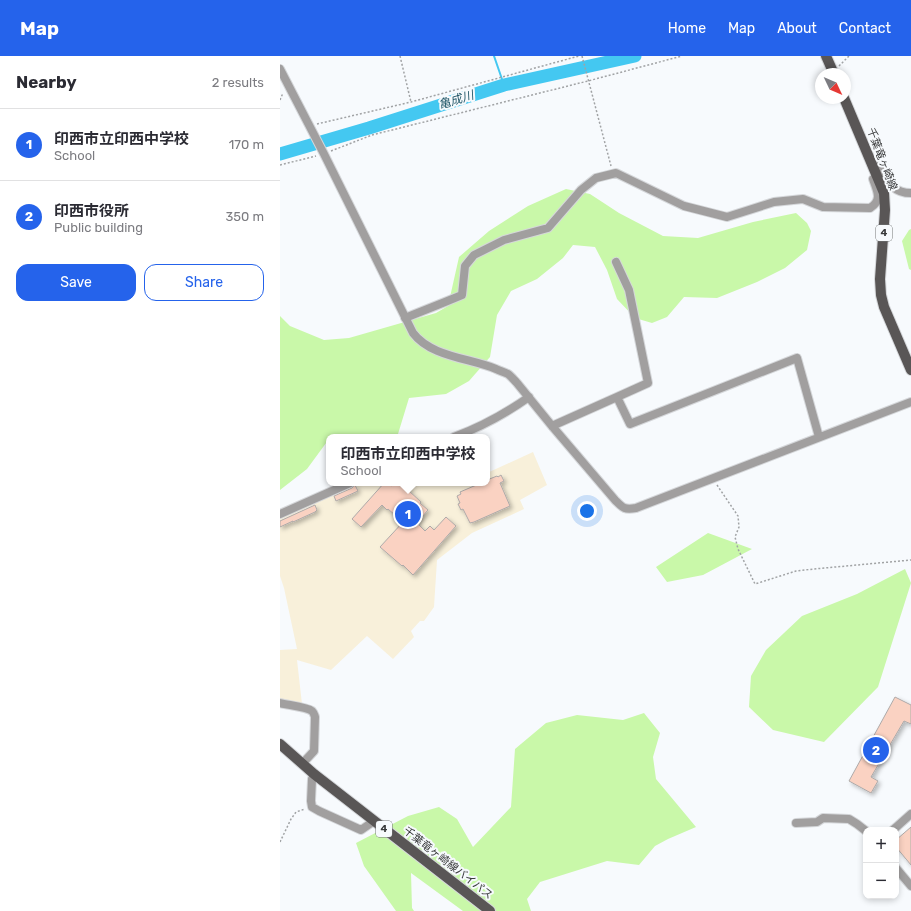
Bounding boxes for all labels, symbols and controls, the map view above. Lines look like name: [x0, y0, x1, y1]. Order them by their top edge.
text: Map: [20, 17, 59, 40]
text: Home: [668, 20, 706, 37]
text: Map: [728, 20, 755, 37]
text: About: [777, 20, 817, 37]
text: Contact: [839, 20, 891, 37]
north arrow: [815, 68, 851, 104]
text: Nearby: [16, 72, 77, 92]
text: 2 results: [212, 75, 264, 90]
water label: 亀成川: [437, 87, 477, 112]
street label: 千葉竜ヶ崎線: [864, 126, 900, 192]
text: 印西市立印西中学校: [54, 130, 189, 148]
text: 1: [26, 137, 32, 152]
text: 170 m: [229, 137, 264, 152]
text: School: [54, 148, 95, 163]
text: 印西市役所: [54, 202, 129, 220]
text: 2: [25, 209, 33, 224]
text: 350 m: [225, 209, 264, 224]
text: Public building: [54, 220, 143, 235]
road number: 4: [876, 225, 892, 241]
button: Save: [16, 264, 136, 301]
button: Share: [144, 264, 264, 301]
popup: [326, 434, 490, 486]
text: 印西市立印西中学校: [340, 445, 476, 463]
text: School: [340, 463, 382, 478]
pin: 1: [395, 499, 421, 529]
your location: [577, 501, 597, 521]
pin: 2: [863, 735, 889, 765]
road number: 4: [376, 821, 392, 837]
street label: 千葉竜ヶ崎線バイパス: [401, 824, 495, 902]
map controls: [863, 827, 899, 899]
button: +: [863, 827, 899, 863]
button: −: [863, 863, 899, 899]

